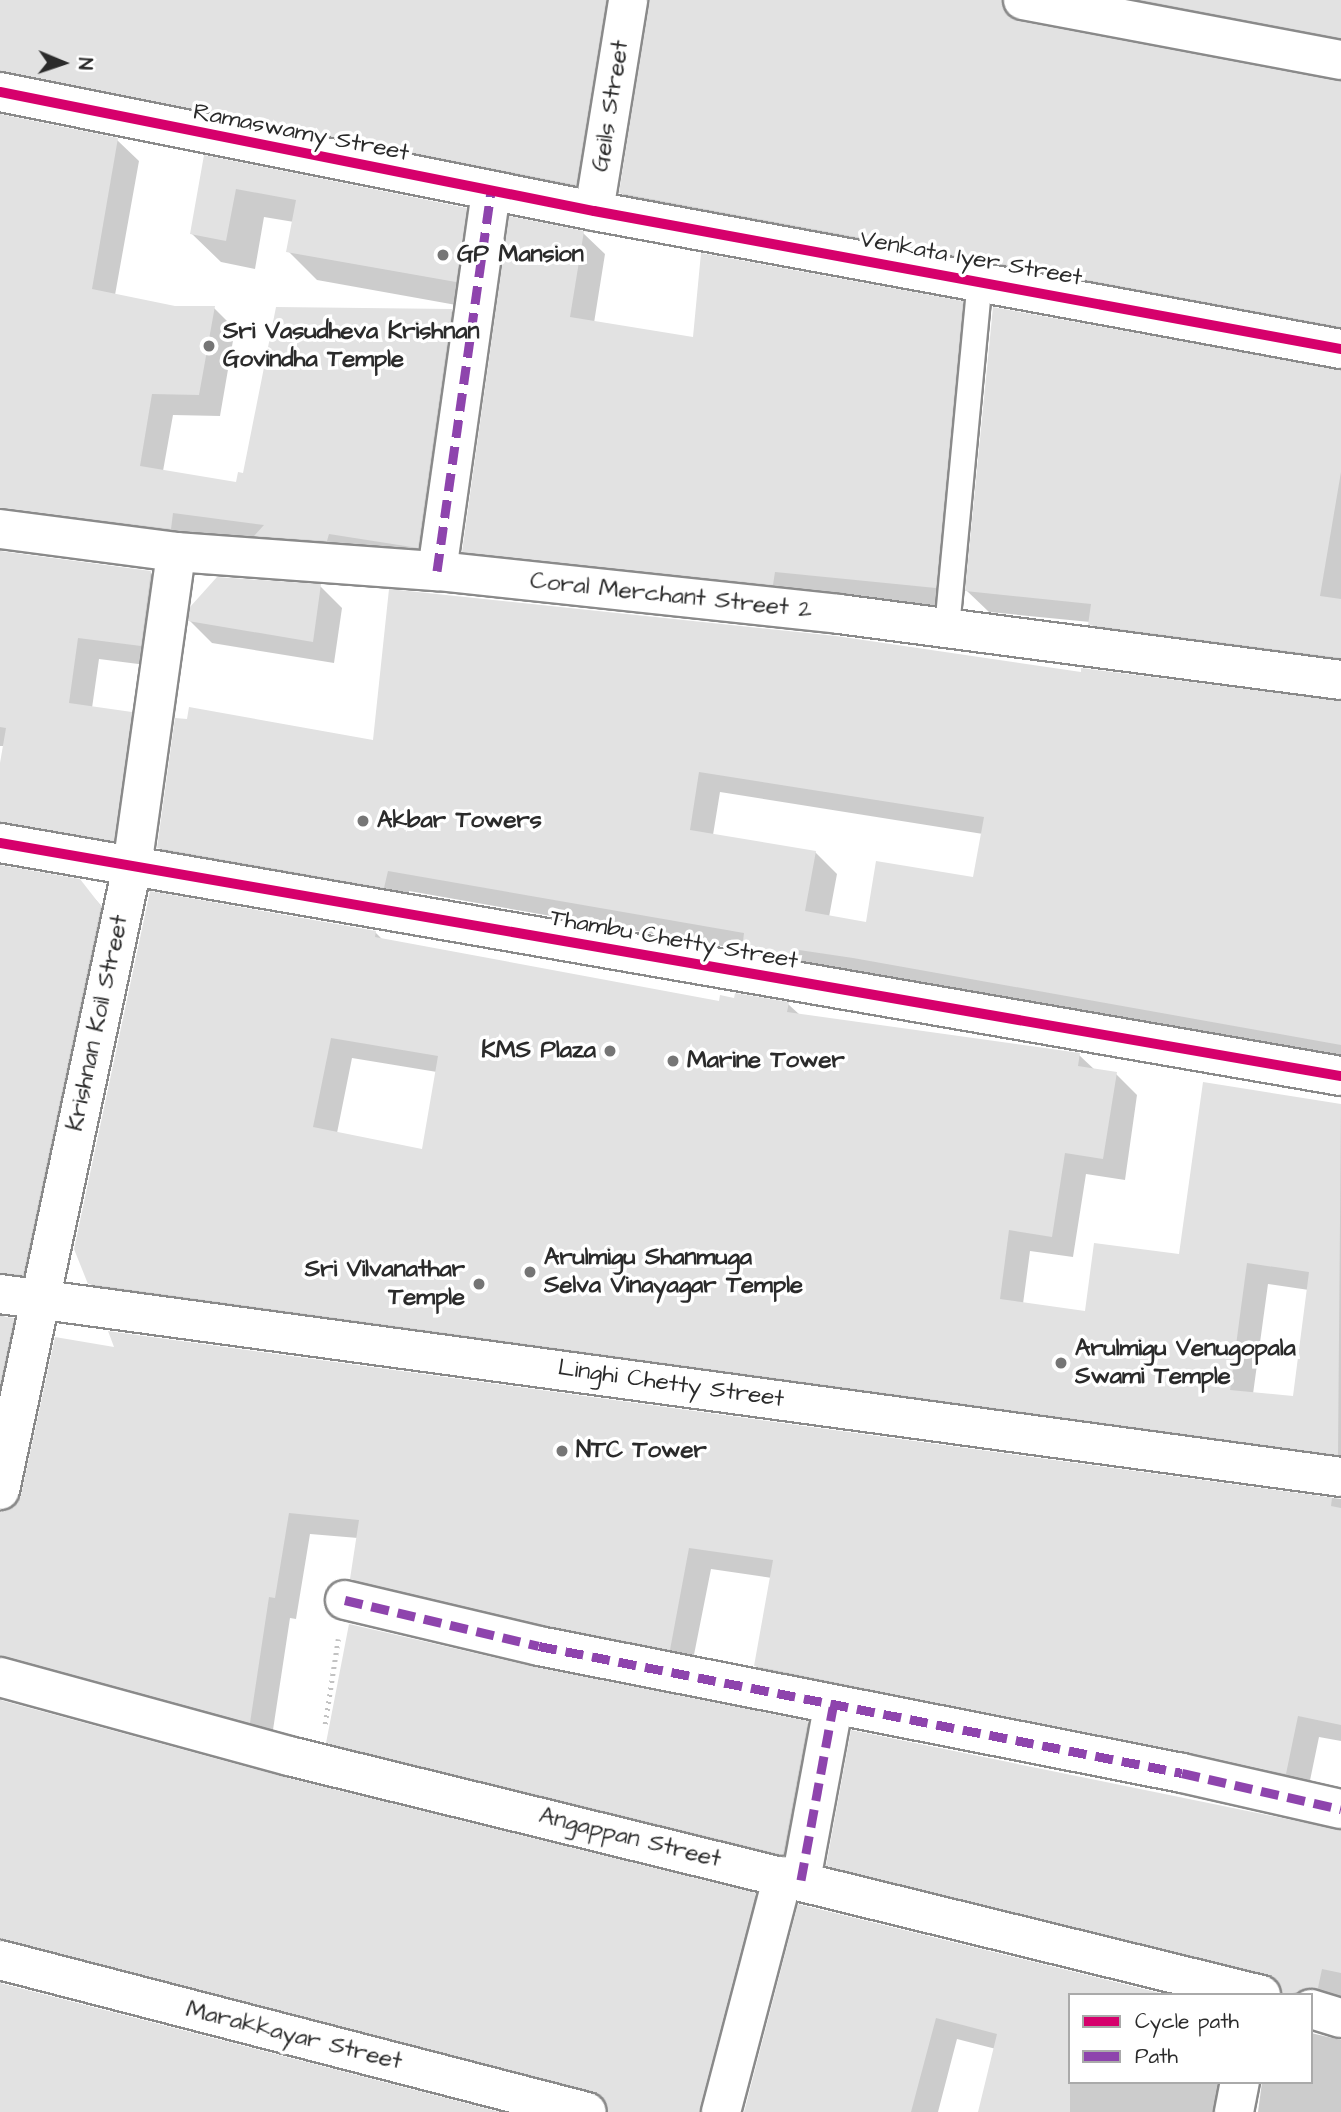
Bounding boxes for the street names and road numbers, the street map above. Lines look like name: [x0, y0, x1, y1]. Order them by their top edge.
street label: Geils Street: [586, 38, 636, 174]
street label: Ramaswamy Street: [191, 98, 411, 168]
street label: Venkata Iyer Street: [858, 225, 1084, 293]
street label: Coral Merchant Street 2: [529, 567, 813, 625]
street label: Thambu Chetty Street: [548, 904, 800, 976]
street label: Krishnan Koil Street: [61, 912, 135, 1134]
street label: Linghi Chetty Street: [556, 1354, 786, 1414]
street label: Angappan Street: [536, 1801, 724, 1875]
street label: Marakkayar Street: [183, 1995, 405, 2077]

